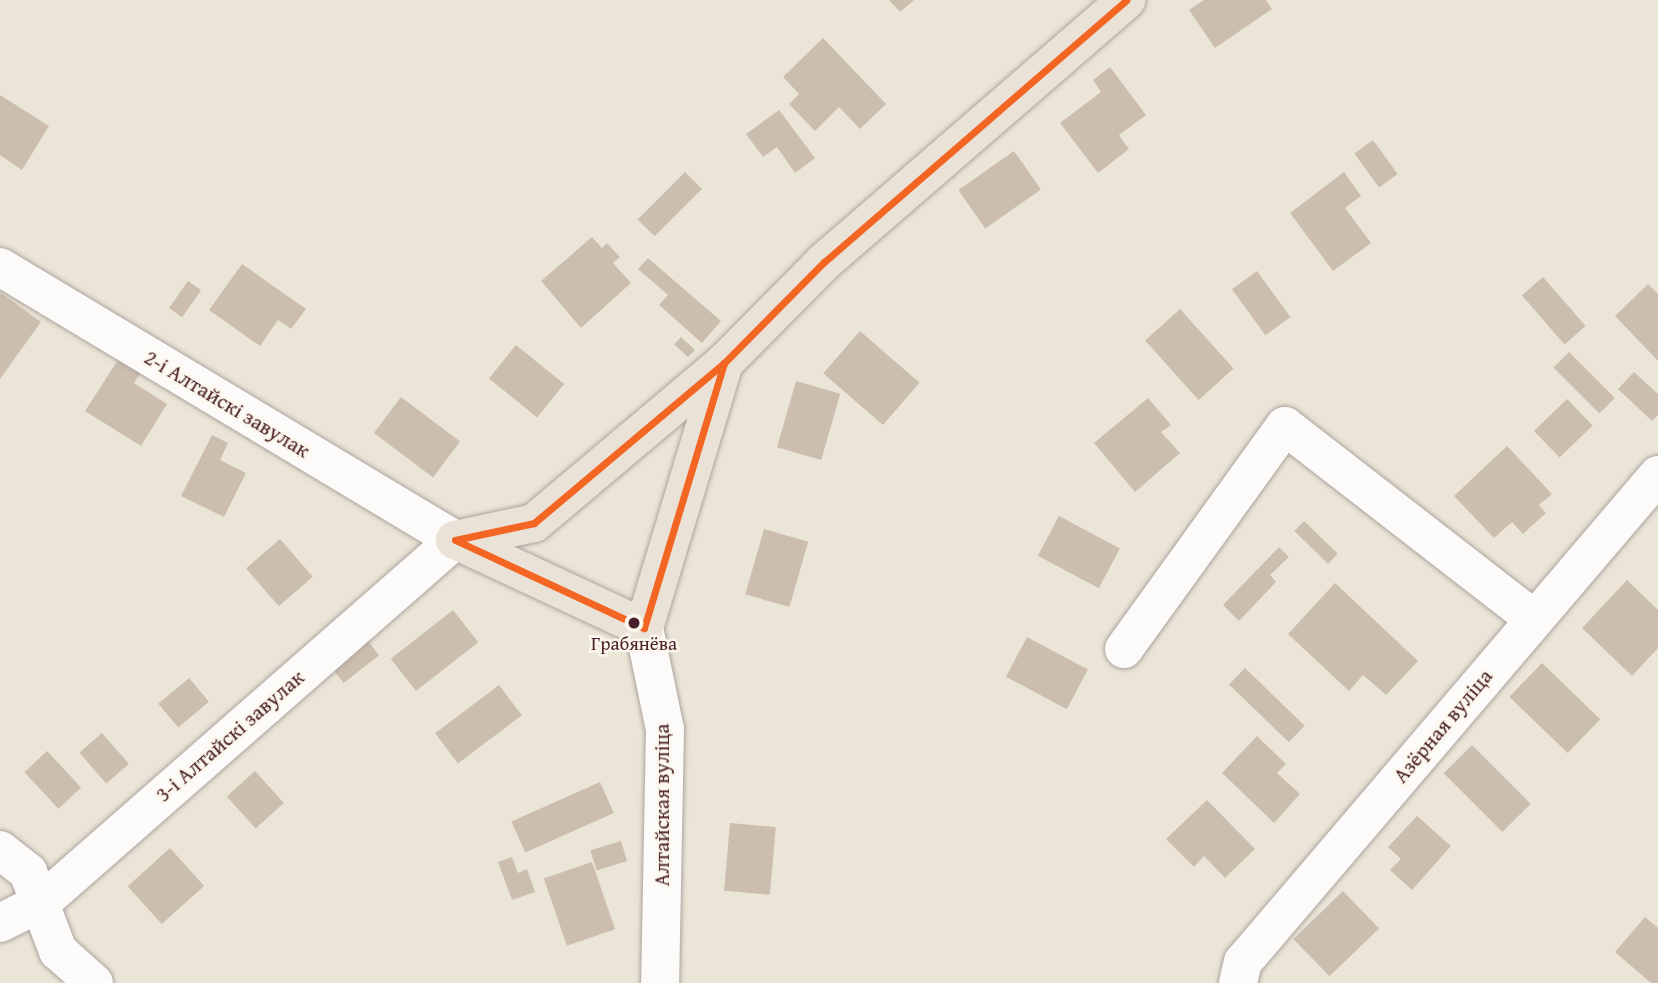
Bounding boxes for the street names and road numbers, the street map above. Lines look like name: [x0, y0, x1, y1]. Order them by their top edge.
street label: 2-і Алтайскі завулак: [140, 345, 314, 463]
street label: Азёрная вуліца: [1388, 664, 1498, 788]
street label: 3-і Алтайскі завулак: [151, 665, 309, 807]
street label: Алтайская вуліца: [649, 724, 675, 886]

